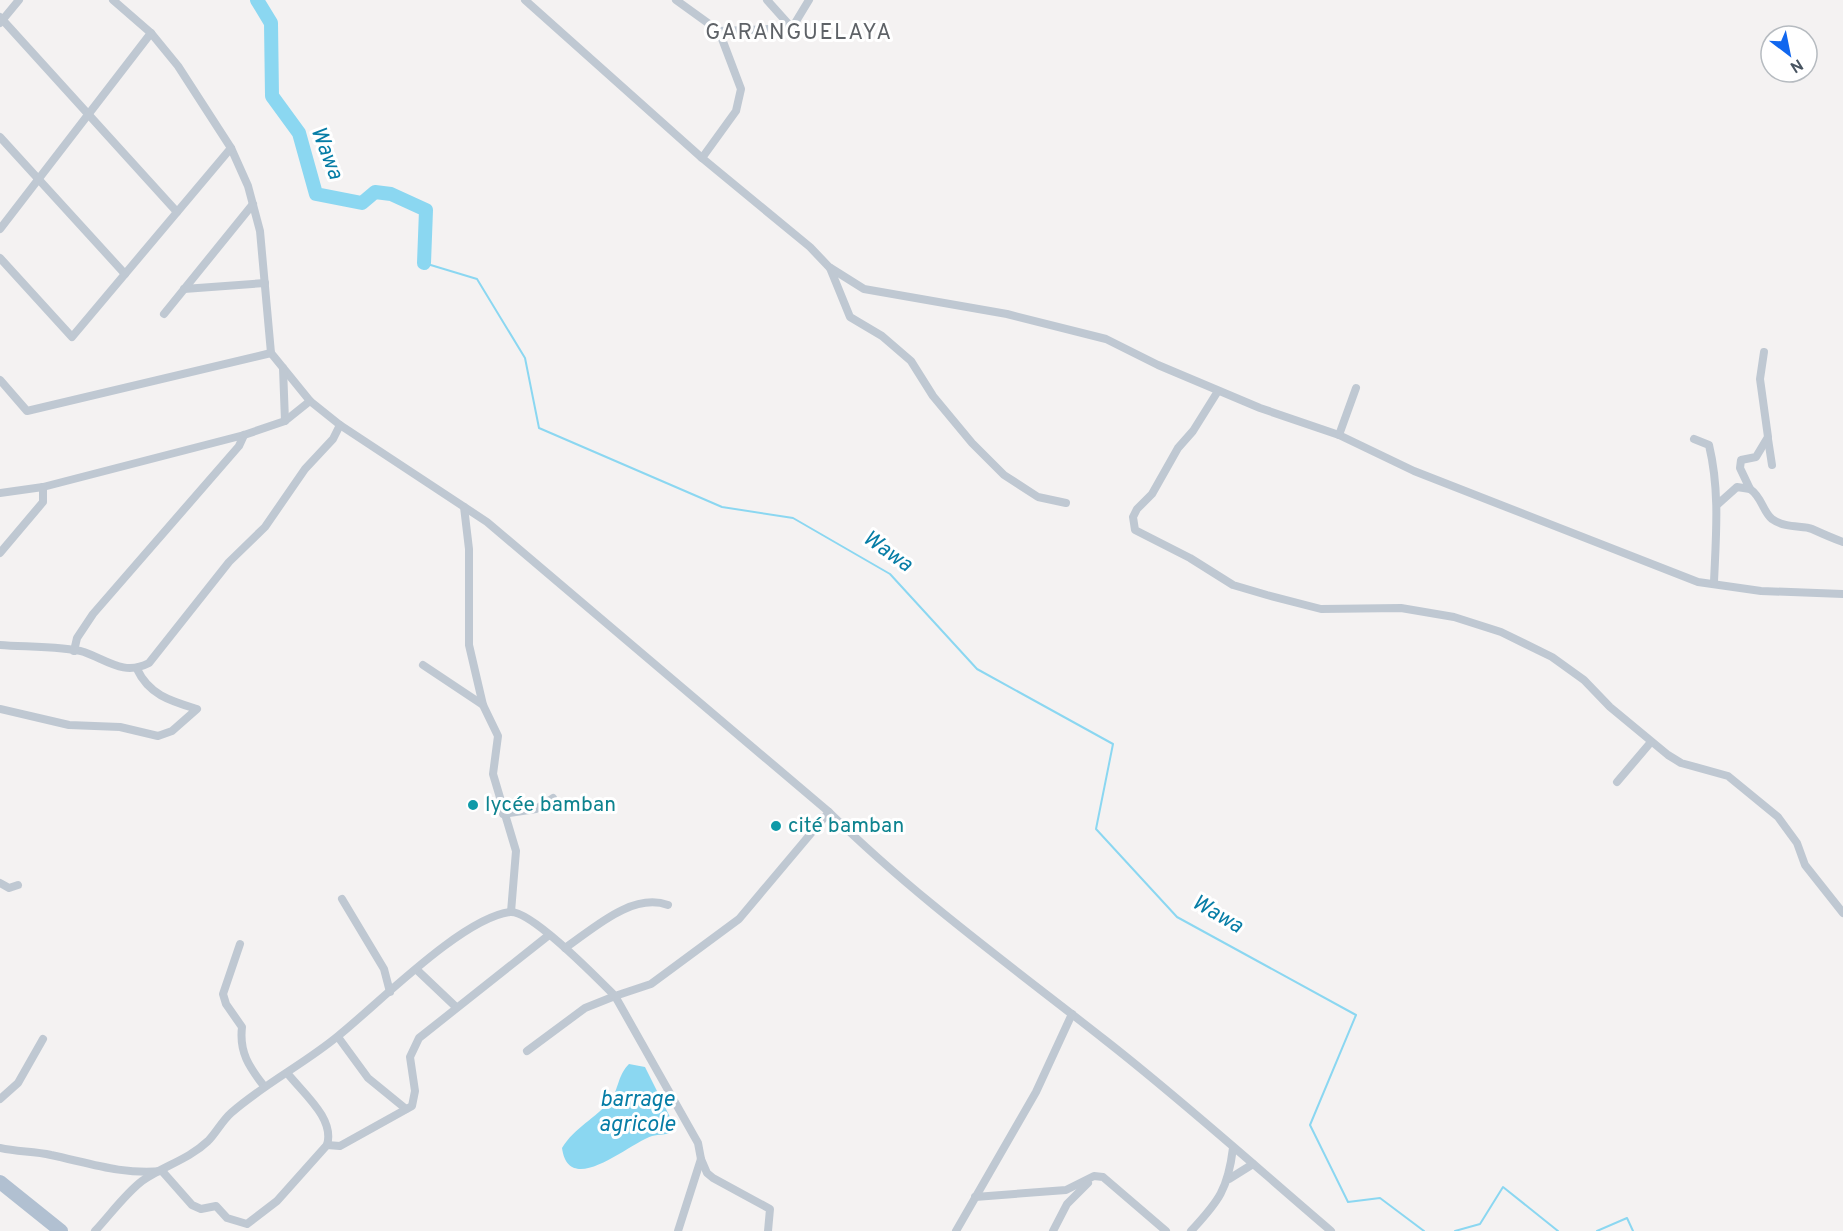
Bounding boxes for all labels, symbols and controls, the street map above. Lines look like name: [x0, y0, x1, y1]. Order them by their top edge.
district label: GARANGUELAYA: [705, 20, 893, 47]
north arrow: [1759, 24, 1819, 84]
text: N: [1786, 53, 1806, 77]
water label: Wawa: [304, 123, 349, 184]
water label: Wawa: [857, 525, 918, 579]
place label: lycée bamban: [485, 792, 616, 819]
marker: lycée bamban: [466, 798, 480, 812]
place label: cité bamban: [788, 813, 904, 840]
marker: cité bamban: [769, 819, 783, 833]
water label: Wawa: [1187, 890, 1248, 941]
water label: barrage agricole: [599, 1087, 676, 1139]

